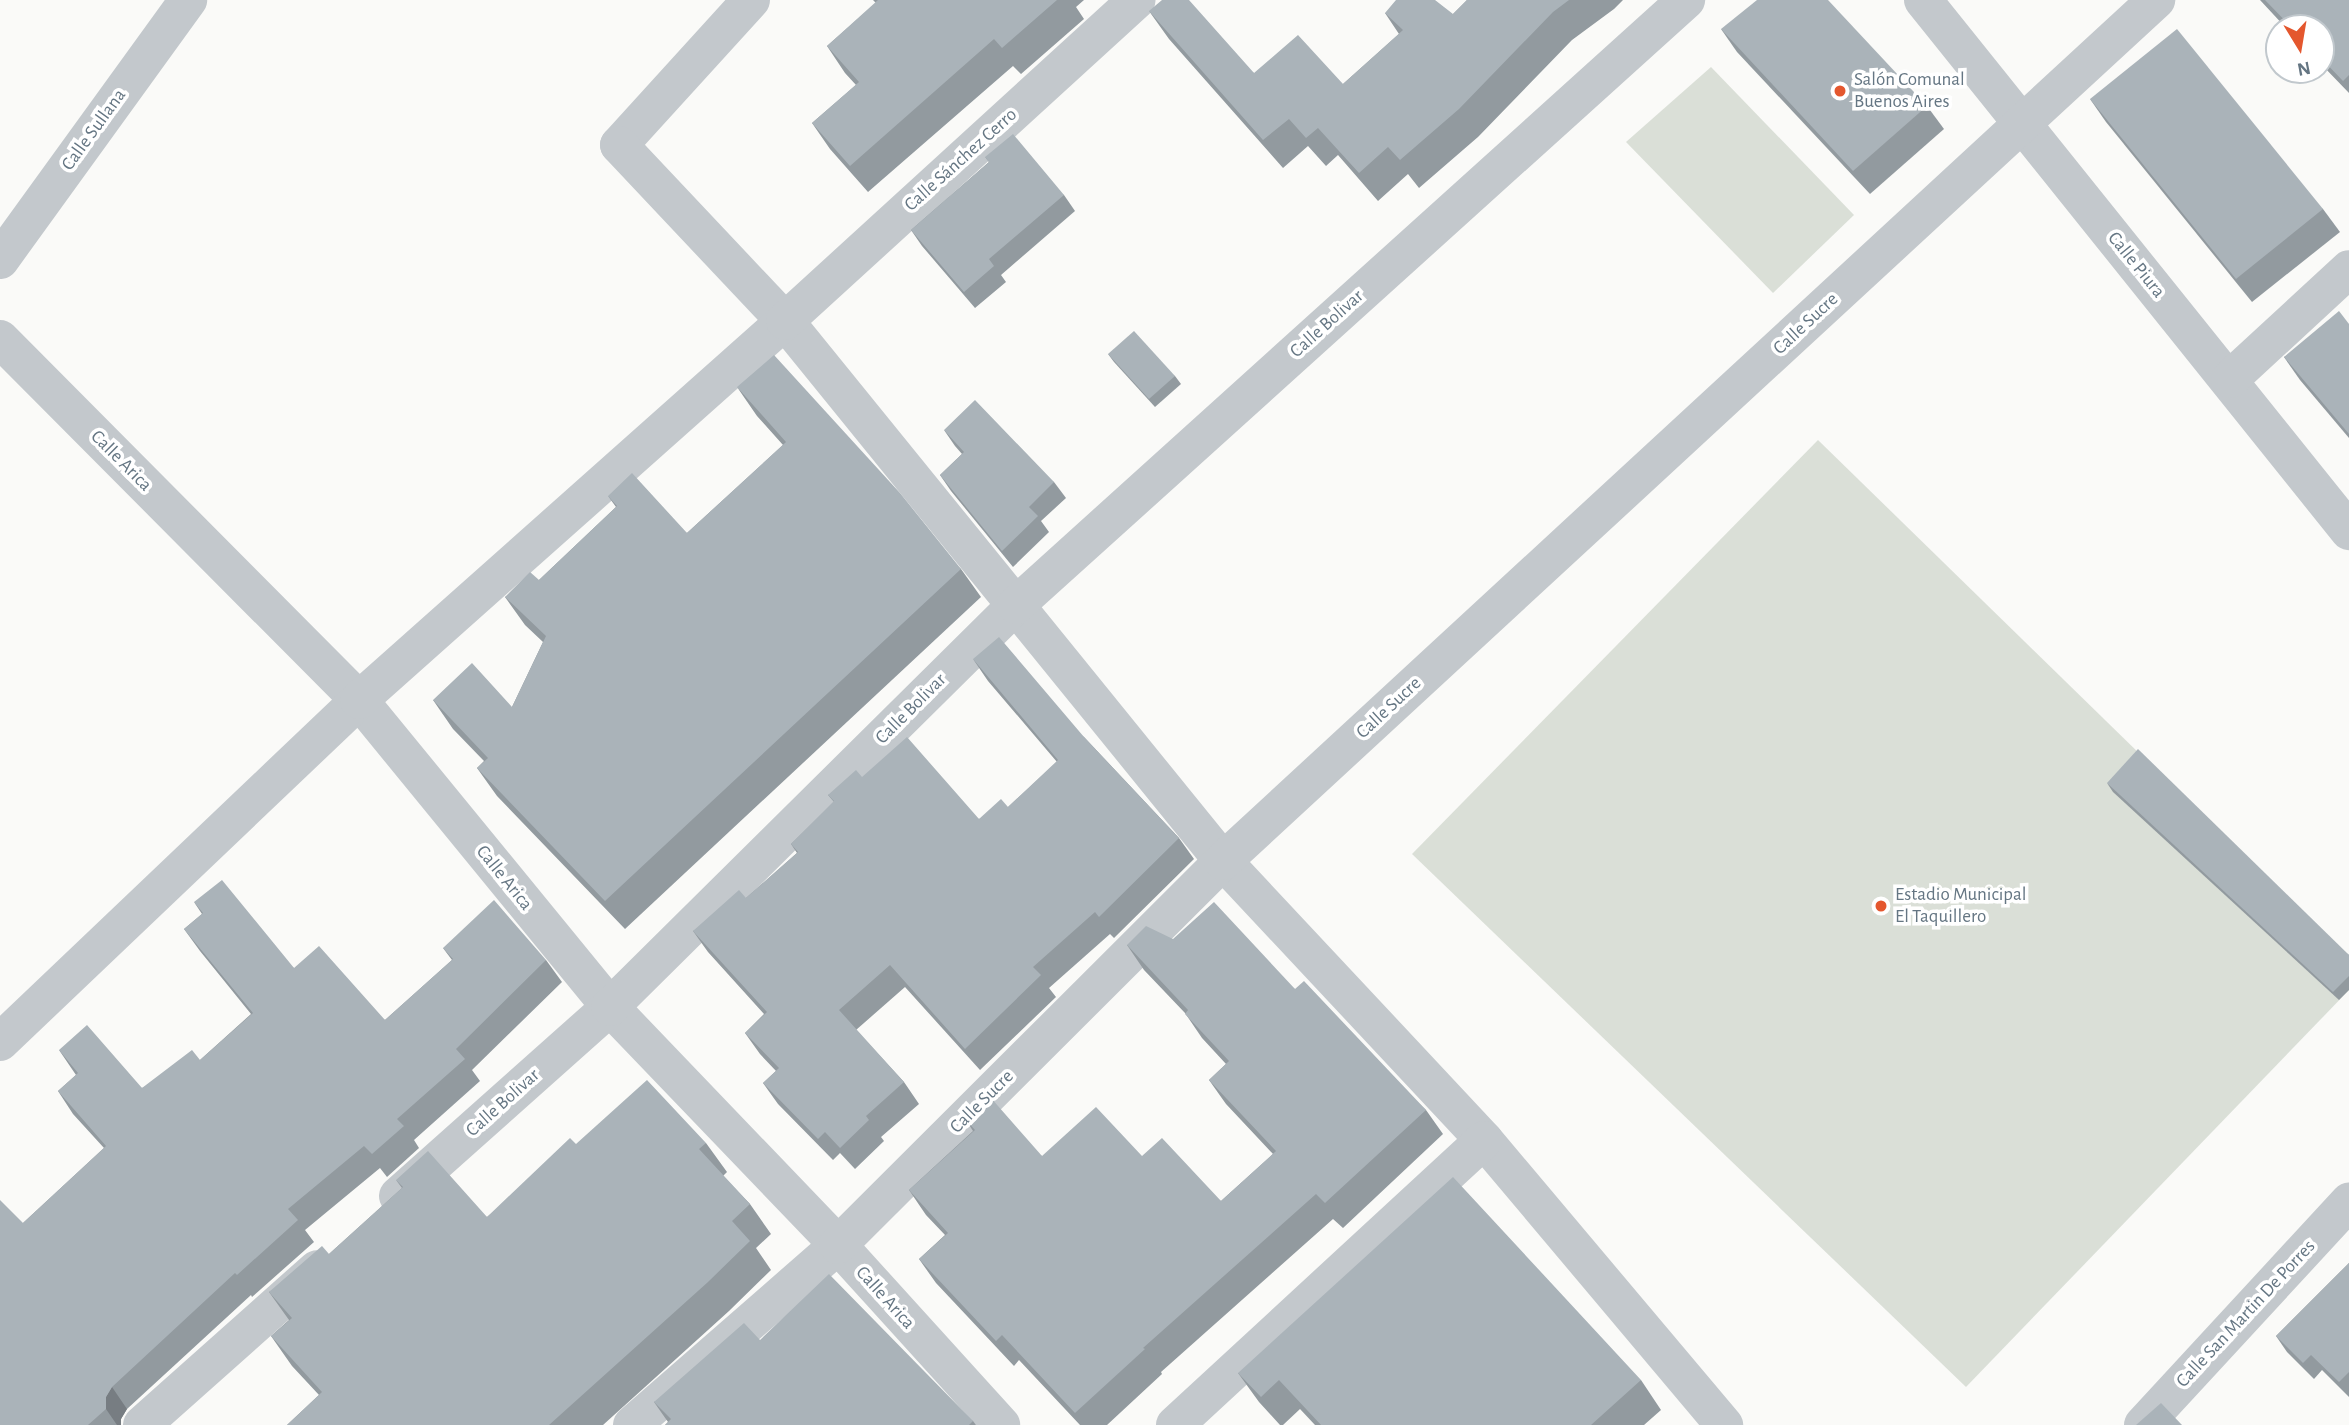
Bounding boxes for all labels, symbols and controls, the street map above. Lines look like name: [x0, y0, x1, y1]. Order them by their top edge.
north arrow: [2265, 14, 2335, 84]
text: N: [2295, 58, 2312, 79]
place label: Salón Comunal Buenos Aires: [1854, 69, 1965, 113]
marker: Salón Comunal Buenos Aires: [1832, 83, 1848, 99]
street label: Calle Sullana: [57, 85, 131, 175]
street label: Calle Sánchez Cerro: [900, 103, 1022, 217]
street label: Calle Piura: [2102, 227, 2170, 303]
street label: Calle Bolivar: [1286, 285, 1368, 363]
street label: Calle Sucre: [1769, 288, 1843, 360]
street label: Calle Arica: [86, 426, 156, 496]
street label: Calle Bolivar: [871, 669, 951, 749]
street label: Calle Sucre: [1352, 672, 1426, 744]
street label: Calle Arica: [471, 841, 537, 915]
place label: Estadio Municipal El Taquillero: [1895, 884, 2026, 928]
marker: Estadio Municipal El Taquillero: [1873, 898, 1889, 914]
street label: Calle Bolivar: [462, 1064, 544, 1142]
street label: Calle Sucre: [945, 1065, 1019, 1139]
street label: Calle San Martin De Porres: [2172, 1235, 2320, 1393]
street label: Calle Arica: [851, 1262, 919, 1334]

